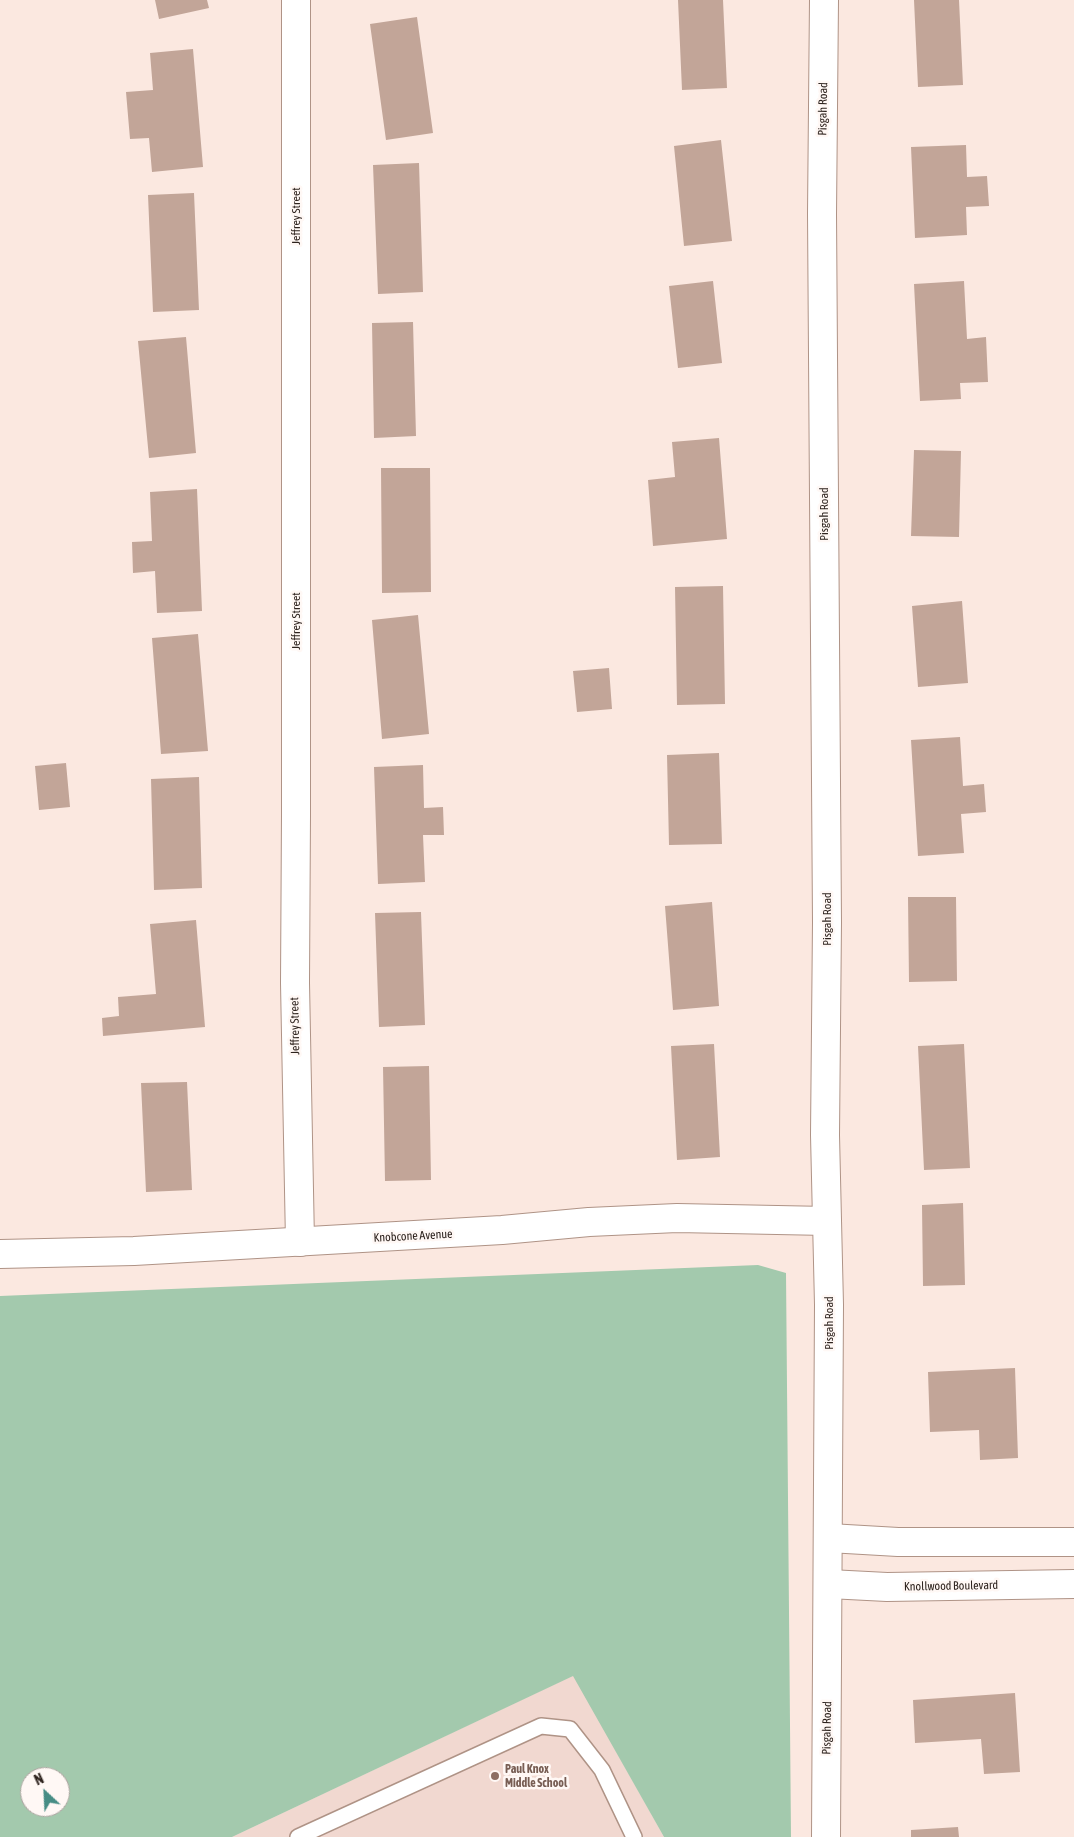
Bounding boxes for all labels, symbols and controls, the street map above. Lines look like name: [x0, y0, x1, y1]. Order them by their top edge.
street label: Pisgah Road: [815, 82, 831, 136]
street label: Jeffrey Street: [289, 187, 303, 245]
street label: Pisgah Road: [817, 487, 831, 541]
street label: Jeffrey Street: [289, 592, 303, 650]
street label: Pisgah Road: [820, 892, 834, 946]
street label: Jeffrey Street: [287, 997, 303, 1055]
street label: Knobcone Avenue: [373, 1227, 453, 1245]
street label: Pisgah Road: [822, 1296, 836, 1350]
street label: Knollwood Boulevard: [904, 1578, 998, 1594]
street label: Pisgah Road: [819, 1701, 835, 1755]
place label: Paul Knox Middle School: [505, 1762, 567, 1790]
north arrow: [20, 1767, 70, 1817]
text: N: [32, 1770, 46, 1788]
marker: Paul Knox Middle School: [489, 1770, 501, 1782]

